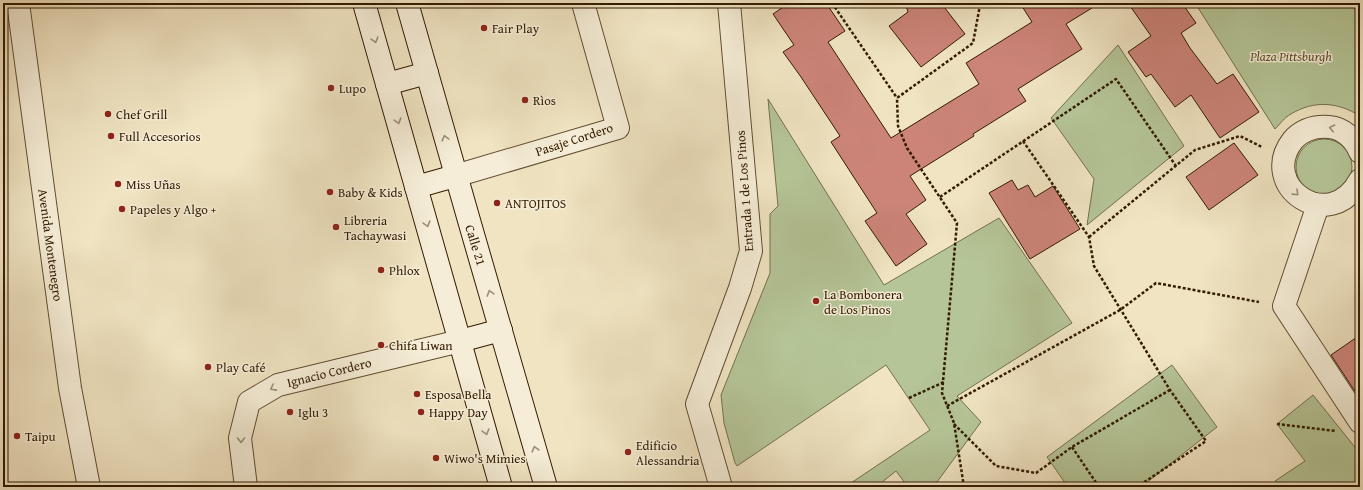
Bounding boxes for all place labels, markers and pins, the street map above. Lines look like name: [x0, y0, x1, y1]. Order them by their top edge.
place label: Fair Play: [492, 19, 540, 38]
marker: Fair Play: [479, 23, 489, 33]
place label: Lupo: [339, 79, 366, 98]
marker: Lupo: [326, 83, 336, 93]
place label: Rìos: [533, 91, 556, 110]
marker: Rìos: [520, 95, 530, 105]
place label: Chef Grill: [116, 105, 168, 124]
marker: Chef Grill: [103, 109, 113, 119]
place label: Full Accesorios: [119, 127, 201, 146]
marker: Full Accesorios: [106, 131, 116, 141]
place label: Miss Uñas: [126, 175, 181, 194]
marker: Miss Uñas: [113, 179, 123, 189]
place label: Baby & Kids: [338, 183, 403, 202]
marker: Baby & Kids: [325, 187, 335, 197]
place label: ANTOJITOS: [505, 194, 566, 213]
marker: ANTOJITOS: [492, 198, 502, 208]
place label: Papeles y Algo +: [130, 200, 217, 219]
marker: Papeles y Algo +: [117, 204, 127, 214]
place label: Libreria Tachaywasi: [344, 211, 407, 245]
marker: Libreria Tachaywasi: [331, 222, 341, 232]
place label: Phlox: [389, 261, 420, 280]
marker: Phlox: [376, 265, 386, 275]
place label: La Bombonera de Los Pinos: [824, 285, 903, 319]
marker: La Bombonera de Los Pinos: [811, 296, 821, 306]
place label: Chifa Liwan: [389, 336, 453, 355]
marker: Chifa Liwan: [376, 340, 386, 350]
place label: Play Café: [216, 358, 266, 377]
marker: Play Café: [203, 362, 213, 372]
place label: Esposa Bella: [425, 385, 492, 404]
marker: Esposa Bella: [412, 389, 422, 399]
place label: Iglu 3: [298, 403, 328, 422]
place label: Happy Day: [429, 403, 488, 422]
marker: Iglu 3: [285, 407, 295, 417]
marker: Happy Day: [416, 407, 426, 417]
place label: Taipu: [25, 427, 56, 446]
marker: Taipu: [12, 431, 22, 441]
place label: Edificio Alessandria: [636, 436, 700, 470]
marker: Edificio Alessandria: [623, 447, 633, 457]
place label: Wiwo's Mimies: [444, 449, 526, 468]
marker: Wiwo's Mimies: [431, 453, 441, 463]

